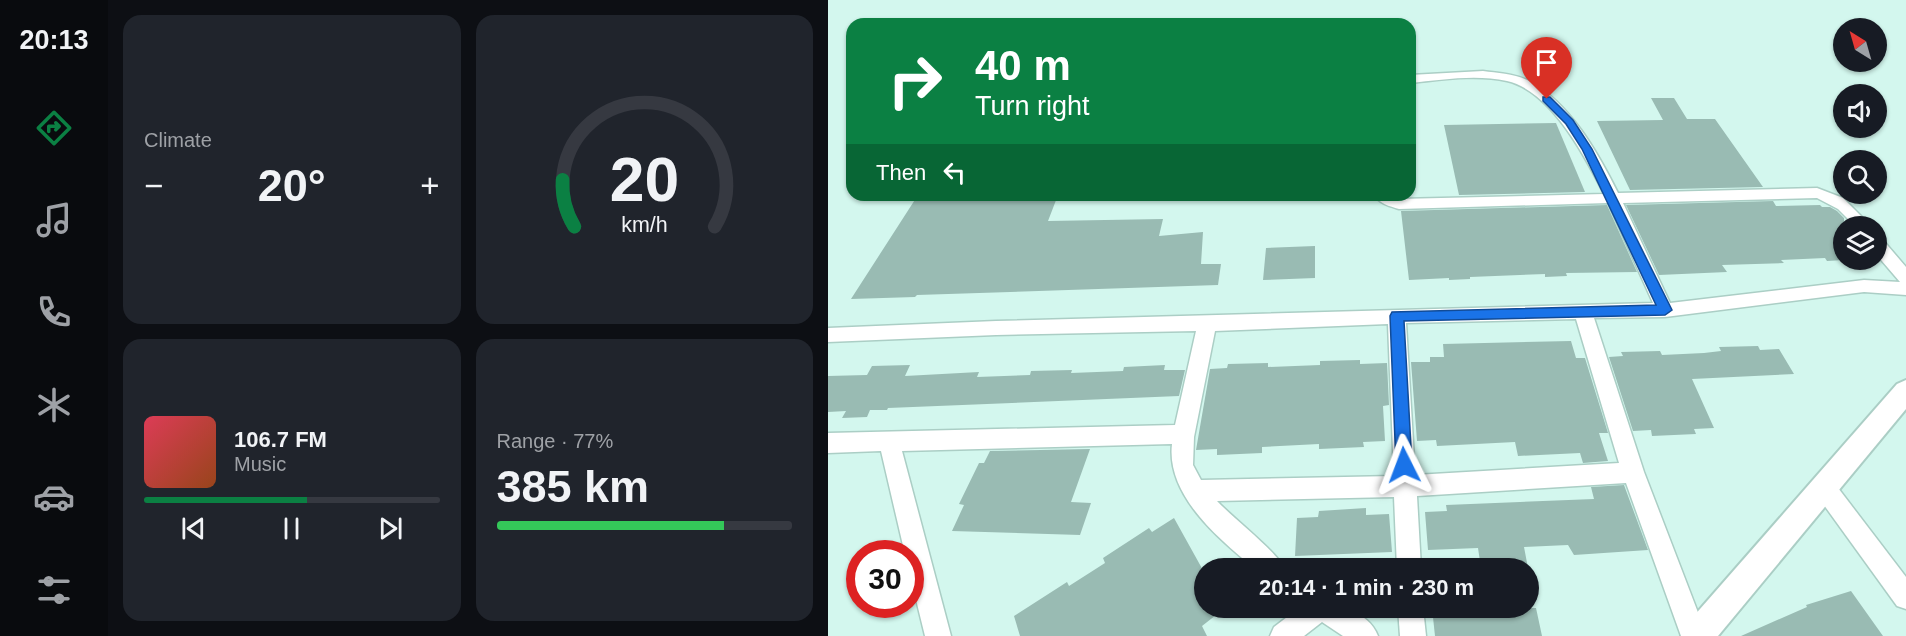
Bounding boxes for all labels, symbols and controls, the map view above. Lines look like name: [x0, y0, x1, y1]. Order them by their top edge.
north arrow: [1833, 18, 1887, 72]
map controls: [1833, 18, 1887, 270]
text: 20:13: [19, 25, 89, 55]
pin: [1521, 37, 1572, 99]
icon: right: [876, 42, 954, 120]
text: 40 m: [975, 42, 1071, 89]
icon: arrive: [1530, 46, 1563, 79]
button: sound: [1833, 84, 1887, 138]
text: Turn right: [975, 91, 1090, 121]
icon: directions: [33, 107, 75, 149]
text: Climate: [144, 129, 212, 151]
text: 20: [610, 145, 679, 214]
button: search: [1833, 150, 1887, 204]
icon: left: [938, 156, 971, 189]
text: 20°: [258, 160, 326, 211]
text: Then: [876, 160, 926, 185]
text: −: [144, 167, 163, 204]
text: +: [420, 167, 440, 204]
icon: music: [33, 199, 75, 241]
text: km/h: [621, 213, 667, 237]
button: layers: [1833, 216, 1887, 270]
icon: phone: [33, 291, 75, 333]
icon: climate: [33, 384, 75, 426]
text: 106.7 FM: [234, 427, 327, 452]
text: Range · 77%: [497, 430, 613, 452]
position arrow: [1372, 433, 1436, 497]
text: Music: [234, 453, 286, 475]
text: 385 km: [497, 461, 649, 512]
icon: car: [33, 476, 75, 518]
icon: previous: [177, 512, 210, 545]
icon: pause: [275, 512, 308, 545]
icon: next: [374, 512, 407, 545]
speed limit sign: 30: [846, 540, 924, 618]
icon: filters: [33, 569, 75, 611]
text: 20:14 · 1 min · 230 m: [1259, 575, 1474, 600]

